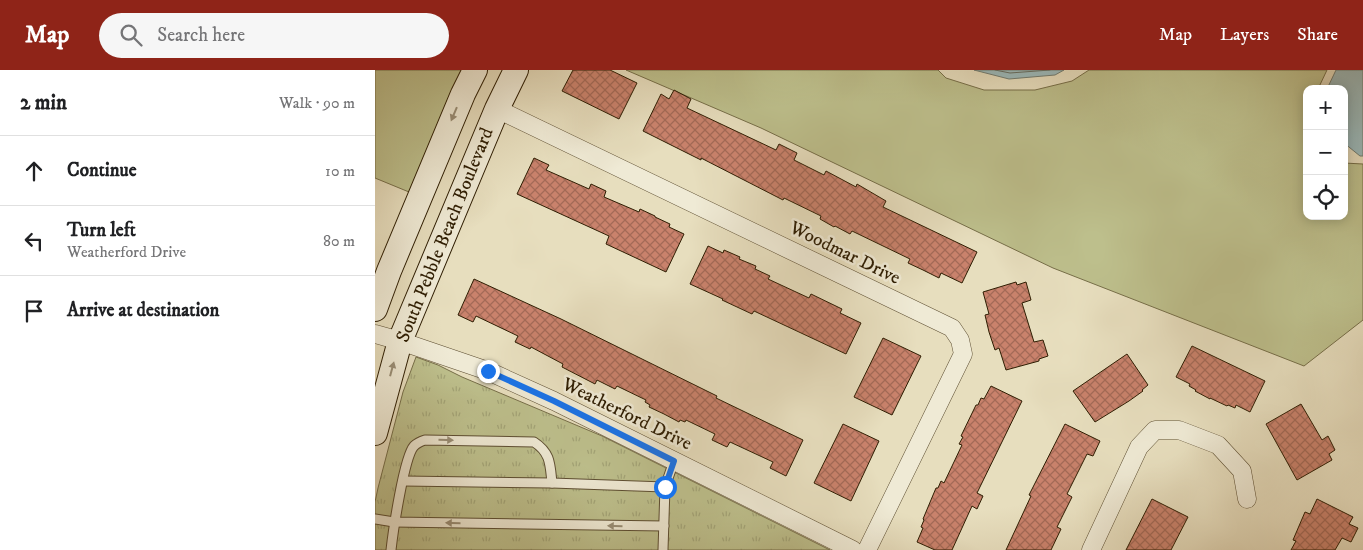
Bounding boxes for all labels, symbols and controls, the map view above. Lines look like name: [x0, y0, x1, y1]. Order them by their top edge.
search box: [99, 13, 449, 58]
text: Map: [25, 20, 69, 50]
icon: search: [117, 21, 145, 49]
text: Search here: [157, 24, 245, 47]
text: Map: [1159, 24, 1192, 46]
text: Layers: [1220, 24, 1269, 46]
text: Share: [1297, 24, 1338, 46]
map controls: [1303, 85, 1348, 220]
button: +: [1303, 85, 1348, 130]
text: 2 min: [20, 90, 67, 116]
text: Walk · 90 m: [279, 93, 355, 113]
one-way arrow: [450, 107, 458, 121]
street label: South Pebble Beach Boulevard: [391, 124, 499, 346]
button: −: [1303, 130, 1348, 175]
icon: ahead: [20, 157, 48, 185]
text: Continue: [67, 159, 137, 182]
text: 10 m: [325, 161, 355, 181]
button: locate: [1303, 175, 1348, 220]
street label: Woodmar Drive: [785, 216, 904, 290]
text: Turn left: [67, 219, 136, 242]
icon: left: [20, 227, 48, 255]
text: 80 m: [323, 231, 355, 251]
text: Weatherford Drive: [67, 242, 186, 262]
icon: arrive: [20, 297, 48, 325]
text: Arrive at destination: [67, 299, 219, 322]
route end: [477, 360, 500, 383]
one-way arrow: [389, 362, 397, 377]
street label: Weatherford Drive: [558, 372, 696, 455]
one-way arrow: [438, 436, 454, 444]
route start: [654, 476, 677, 499]
one-way arrow: [444, 519, 460, 527]
one-way arrow: [607, 522, 623, 530]

